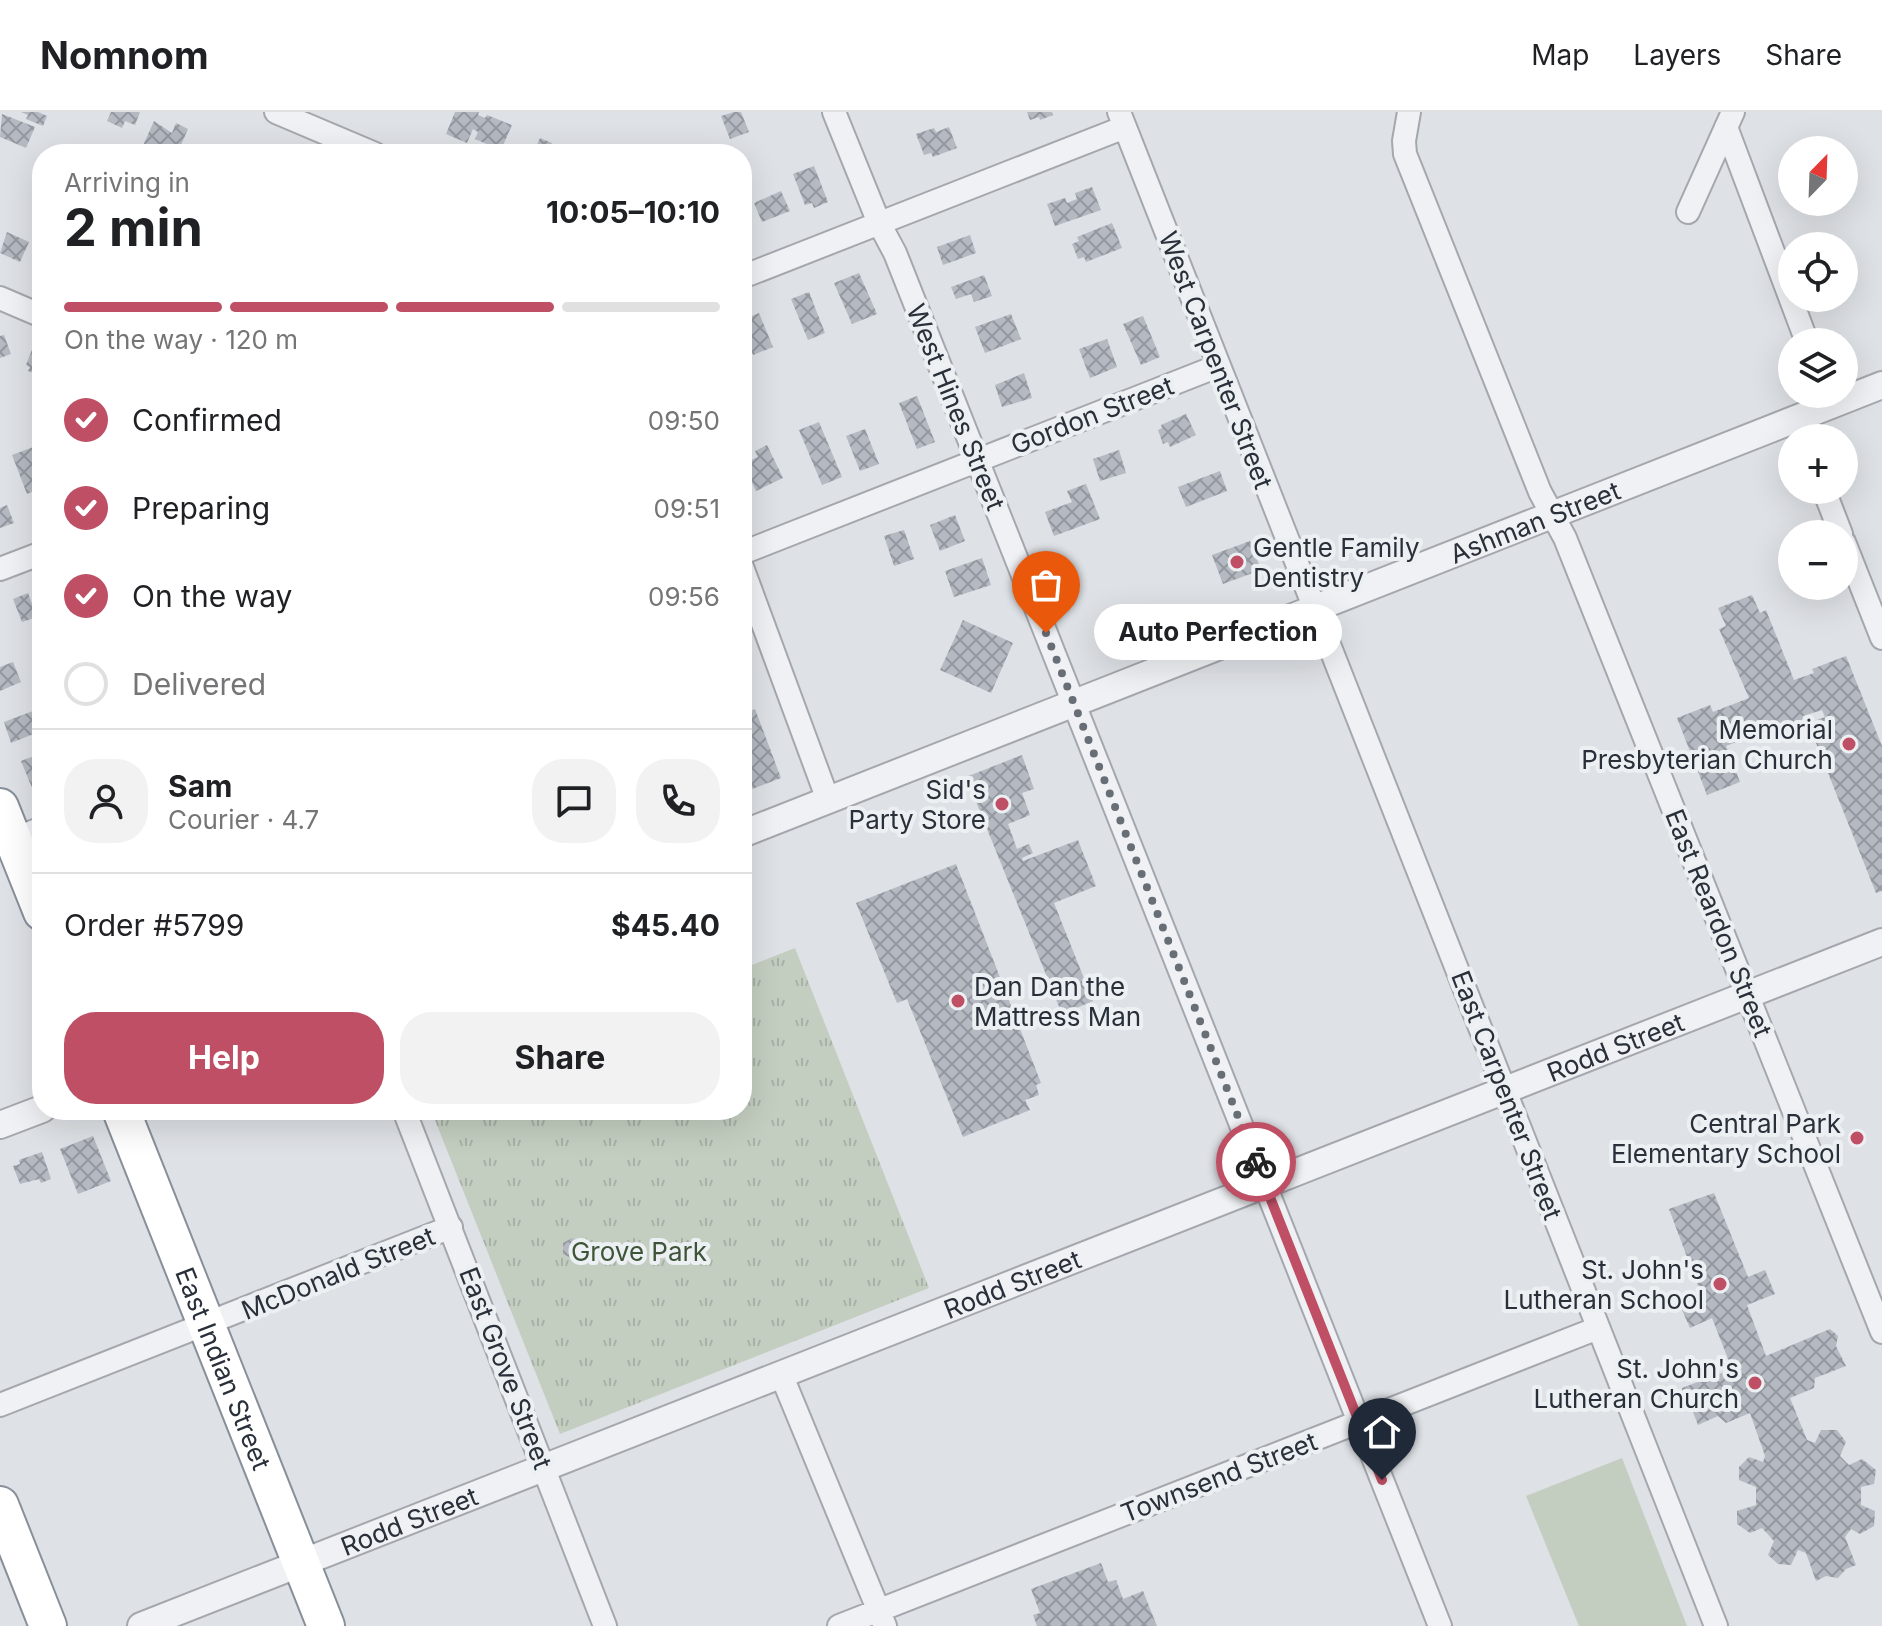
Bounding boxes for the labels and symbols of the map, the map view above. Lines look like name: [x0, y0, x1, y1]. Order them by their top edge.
north arrow: [1778, 136, 1858, 216]
street label: West Carpenter Street: [1153, 227, 1279, 493]
street label: West Hines Street: [901, 299, 1011, 515]
street label: Gordon Street: [1006, 370, 1178, 460]
street label: Ashman Street: [1445, 474, 1624, 569]
place label: Gentle Family Dentistry: [1253, 532, 1420, 593]
pin: [1012, 551, 1080, 633]
marker: Gentle Family Dentistry: [1228, 553, 1246, 571]
callout: Auto Perfection: [1094, 605, 1342, 661]
place label: Memorial Presbyterian Church: [1581, 714, 1833, 775]
marker: Memorial Presbyterian Church: [1840, 735, 1858, 753]
place label: Sid's Party Store: [849, 774, 986, 835]
marker: Sid's Party Store: [993, 795, 1011, 813]
street label: East Reardon Street: [1659, 805, 1779, 1041]
street label: East Carpenter Street: [1445, 966, 1569, 1224]
place label: Dan Dan the Mattress Man: [974, 971, 1141, 1032]
marker: Dan Dan the Mattress Man: [949, 992, 967, 1010]
street label: Rodd Street: [1542, 1006, 1688, 1088]
place label: Central Park Elementary School: [1611, 1108, 1841, 1169]
courier: [1216, 1122, 1296, 1202]
marker: Central Park Elementary School: [1848, 1129, 1866, 1147]
street label: McDonald Street: [237, 1220, 439, 1326]
park label: Grove Park: [571, 1236, 707, 1267]
street label: Rodd Street: [939, 1243, 1085, 1325]
place label: St. John's Lutheran School: [1503, 1254, 1704, 1315]
street label: East Indian Street: [170, 1263, 278, 1474]
street label: East Grove Street: [453, 1263, 559, 1473]
marker: St. John's Lutheran School: [1711, 1275, 1729, 1293]
place label: St. John's Lutheran Church: [1534, 1353, 1739, 1414]
marker: St. John's Lutheran Church: [1746, 1374, 1764, 1392]
pin: [1348, 1398, 1416, 1480]
street label: Townsend Street: [1117, 1425, 1321, 1529]
street label: Rodd Street: [336, 1480, 482, 1562]

